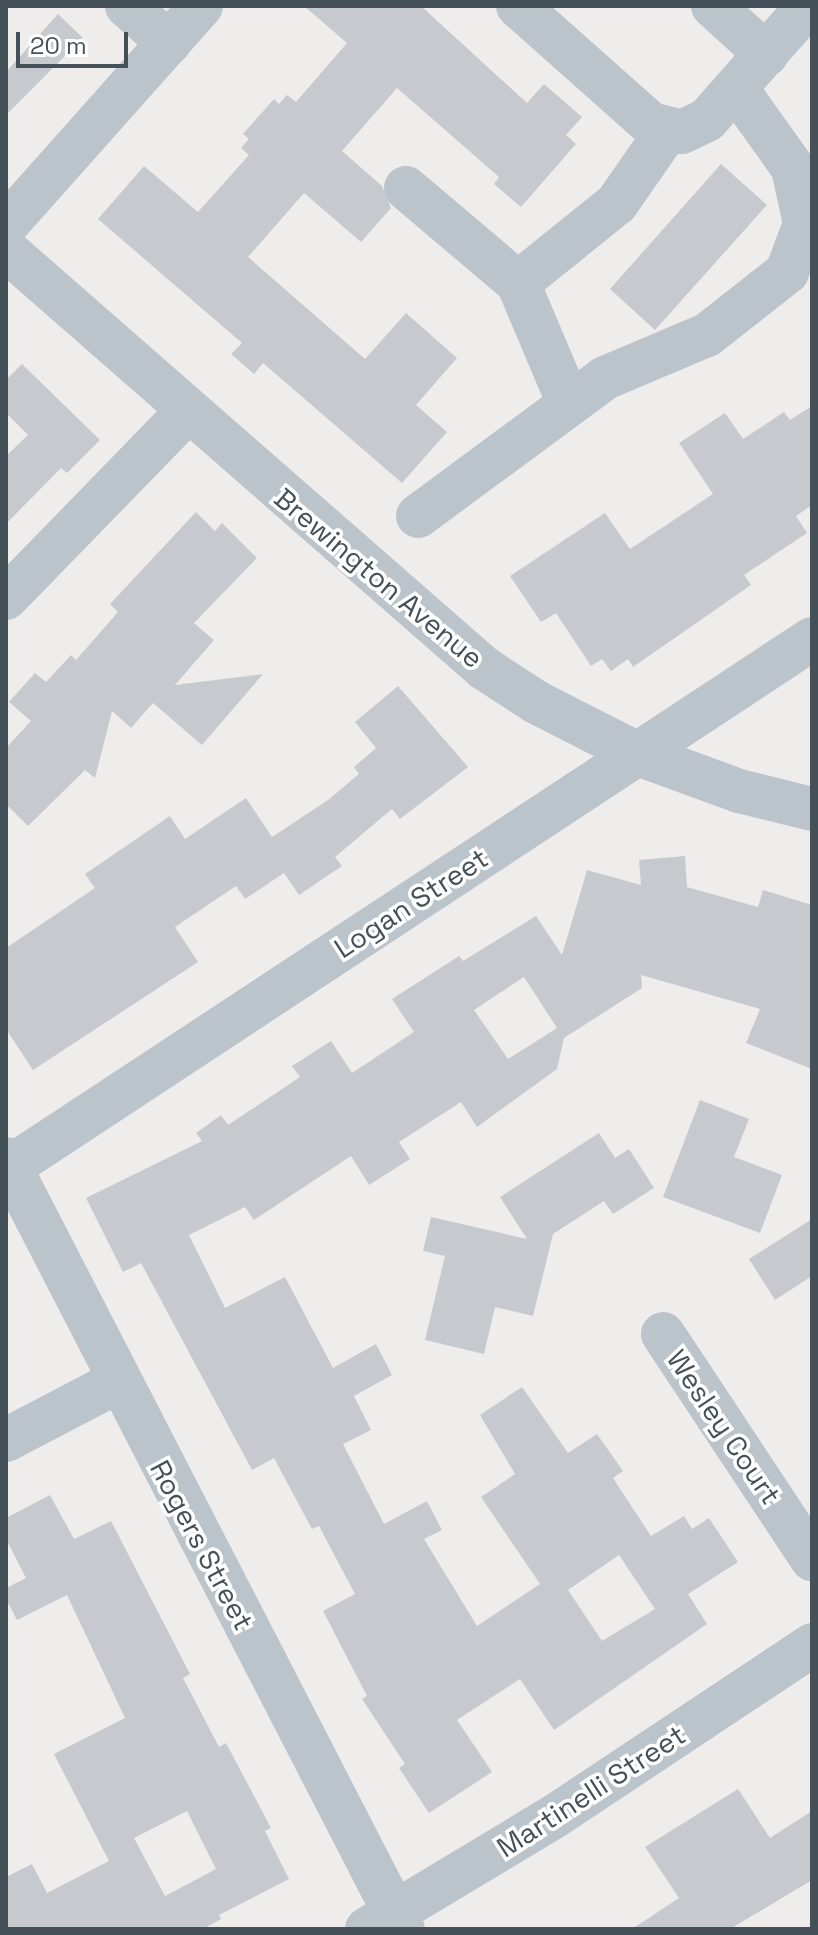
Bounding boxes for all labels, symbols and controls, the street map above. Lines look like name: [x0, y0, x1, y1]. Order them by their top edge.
scale bar: [20, 16, 132, 66]
text: 20 m: [30, 30, 87, 61]
street label: Brewington Avenue: [268, 481, 490, 675]
street label: Logan Street: [328, 841, 494, 965]
street label: Wesley Court: [660, 1343, 788, 1511]
street label: Rogers Street: [143, 1454, 261, 1636]
street label: Martinelli Street: [491, 1718, 691, 1864]

